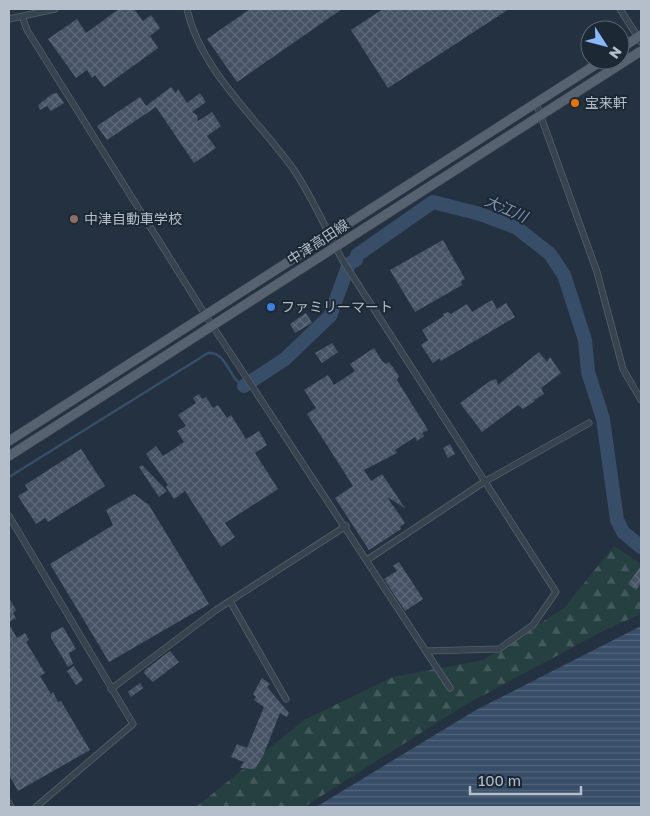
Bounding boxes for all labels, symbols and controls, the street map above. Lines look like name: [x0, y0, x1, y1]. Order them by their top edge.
north arrow: [580, 20, 630, 70]
text: N: [606, 44, 626, 62]
place label: 宝来軒: [585, 94, 627, 111]
marker: 宝来軒: [569, 97, 581, 109]
water label: 大江川: [482, 191, 532, 226]
place label: 中津自動車学校: [84, 210, 182, 227]
marker: 中津自動車学校: [68, 213, 80, 225]
street label: 中津高田線: [284, 215, 352, 268]
place label: ファミリーマート: [281, 298, 393, 315]
marker: ファミリーマート: [265, 301, 277, 313]
scale bar: [470, 764, 581, 796]
text: 100 m: [478, 771, 521, 789]

